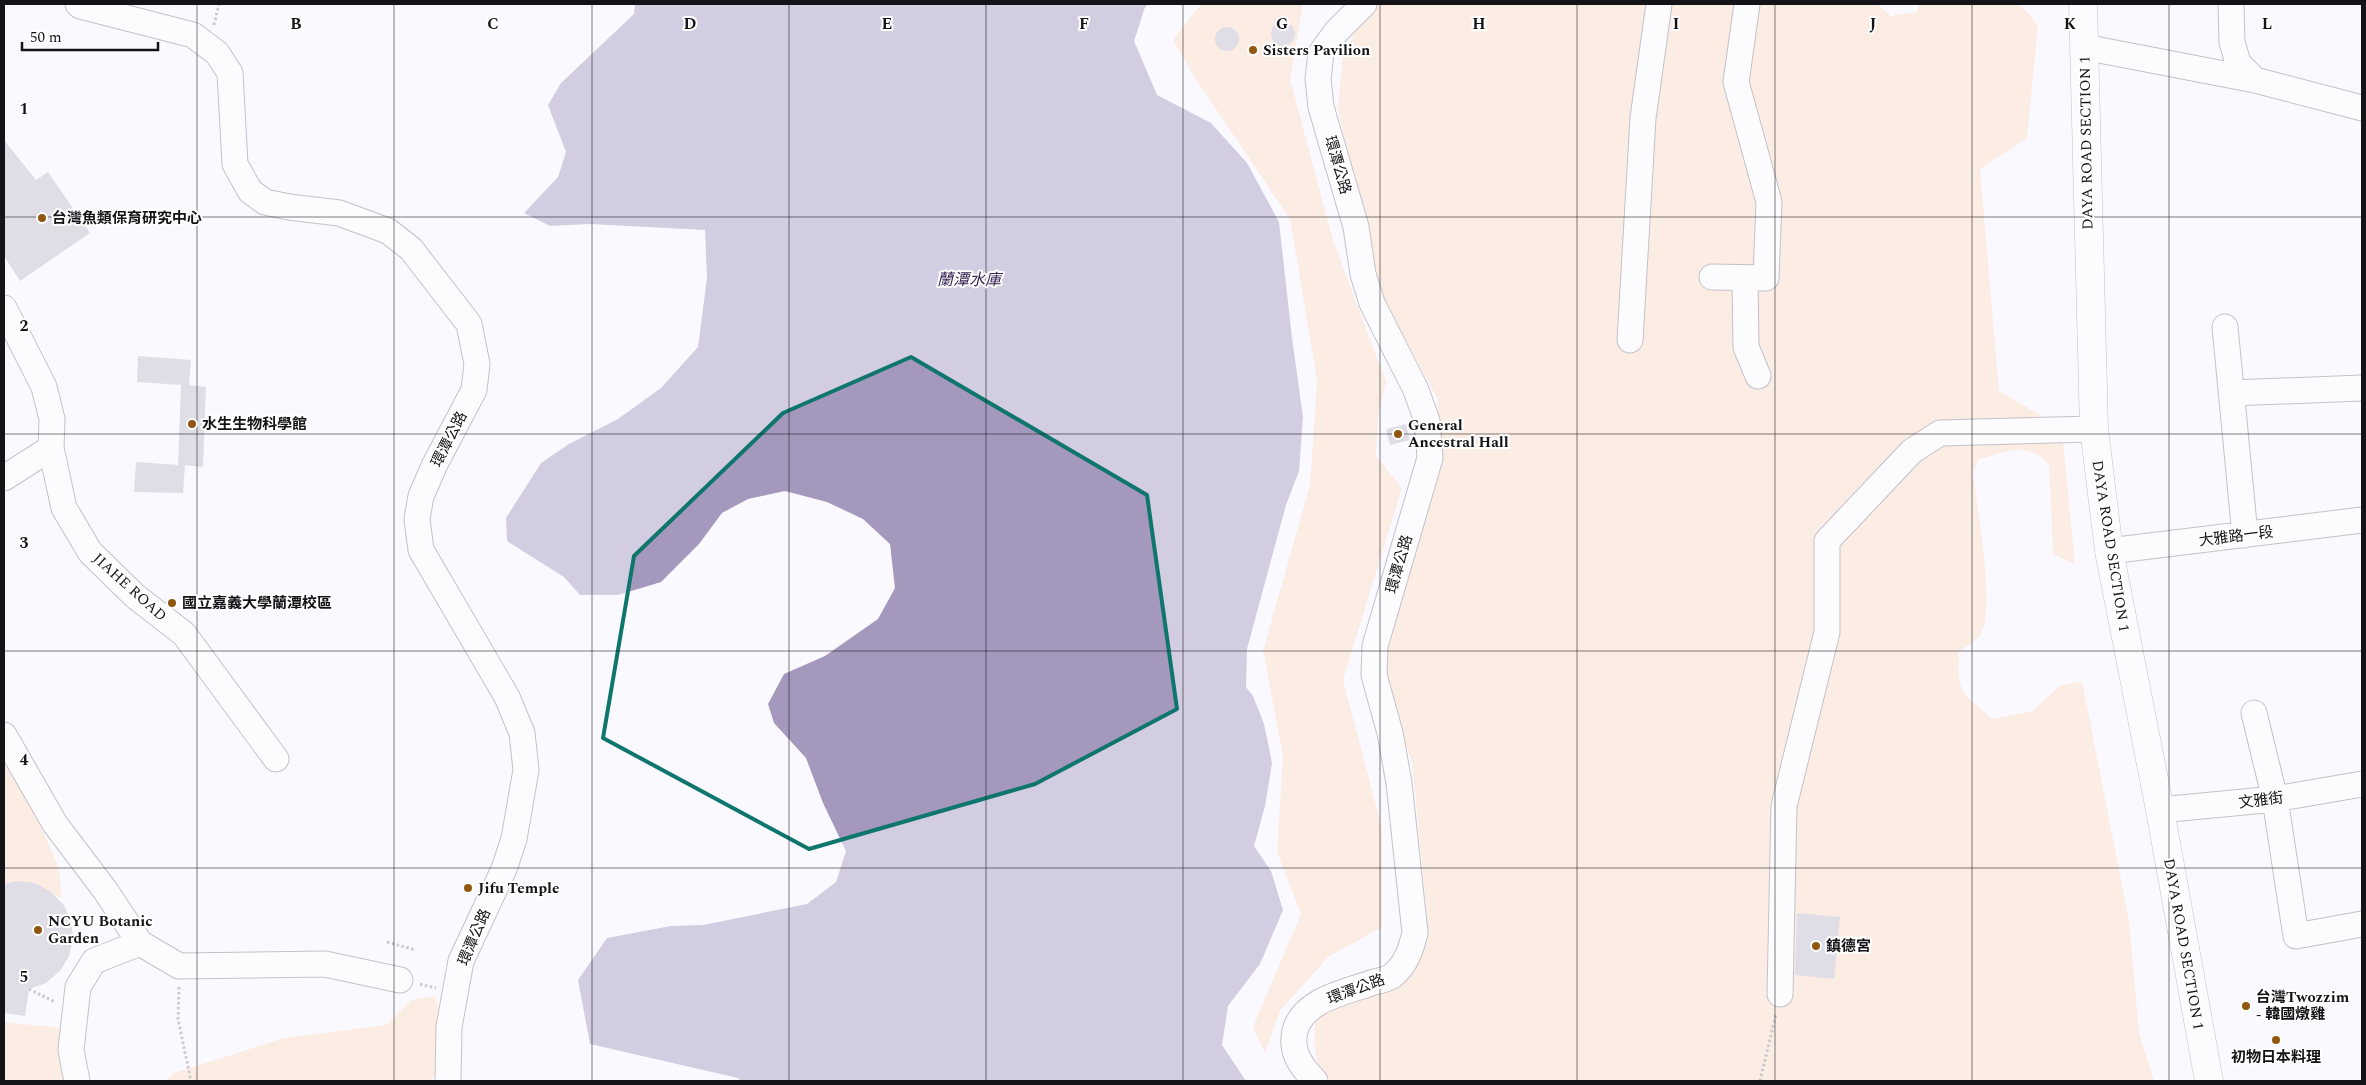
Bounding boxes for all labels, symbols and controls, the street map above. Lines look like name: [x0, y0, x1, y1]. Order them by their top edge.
text: B: [290, 12, 302, 36]
text: C: [487, 12, 499, 36]
text: D: [684, 12, 697, 36]
text: E: [882, 12, 892, 36]
text: F: [1079, 12, 1089, 36]
text: G: [1276, 12, 1288, 36]
text: H: [1472, 12, 1486, 36]
text: I: [1673, 12, 1679, 36]
text: J: [1870, 12, 1877, 36]
text: K: [2064, 12, 2077, 36]
text: L: [2262, 12, 2272, 36]
scale bar: [22, 20, 159, 52]
text: 50 m: [30, 26, 62, 49]
place label: Sisters Pavilion: [1263, 39, 1370, 62]
marker: Sisters Pavilion: [1247, 44, 1259, 56]
street label: DAYA ROAD SECTION 1: [2073, 56, 2100, 230]
text: 1: [20, 97, 28, 121]
street label: 環潭公路: [1318, 133, 1357, 197]
place label: 台灣魚類保育研究中心: [52, 207, 202, 230]
marker: 台灣魚類保育研究中心: [36, 212, 48, 224]
water label: 蘭潭水庫: [937, 268, 1004, 292]
text: 2: [20, 314, 29, 338]
street label: 環潭公路: [426, 407, 473, 471]
place label: 水生生物科學館: [202, 413, 307, 436]
place label: General Ancestral Hall: [1408, 414, 1509, 454]
marker: 水生生物科學館: [186, 418, 198, 430]
marker: General Ancestral Hall: [1392, 428, 1404, 440]
street label: DAYA ROAD SECTION 1: [2086, 459, 2135, 634]
street label: 大雅路一段: [2197, 521, 2275, 552]
text: 3: [20, 531, 29, 555]
street label: 環潭公路: [1380, 532, 1419, 596]
street label: JIAHE ROAD: [87, 548, 172, 627]
place label: 國立嘉義大學蘭潭校區: [182, 592, 332, 615]
marker: 國立嘉義大學蘭潭校區: [166, 597, 178, 609]
text: 4: [20, 748, 29, 772]
street label: 文雅街: [2237, 786, 2285, 815]
street label: DAYA ROAD SECTION 1: [2157, 857, 2210, 1032]
place label: Jifu Temple: [478, 877, 559, 900]
marker: Jifu Temple: [462, 882, 474, 894]
street label: 環潭公路: [452, 905, 497, 969]
place label: NCYU Botanic Garden: [48, 910, 152, 950]
marker: NCYU Botanic Garden: [32, 924, 44, 936]
place label: 鎮德宮: [1826, 935, 1871, 958]
marker: 鎮德宮: [1810, 940, 1822, 952]
text: 5: [20, 965, 28, 989]
street label: 環潭公路: [1324, 968, 1388, 1011]
place label: 台灣Twozzim - 韓國燉雞: [2256, 986, 2350, 1026]
marker: 台灣Twozzim - 韓國燉雞: [2240, 1000, 2252, 1012]
marker: 初物日本料理: [2270, 1034, 2282, 1046]
place label: 初物日本料理: [2231, 1046, 2321, 1069]

